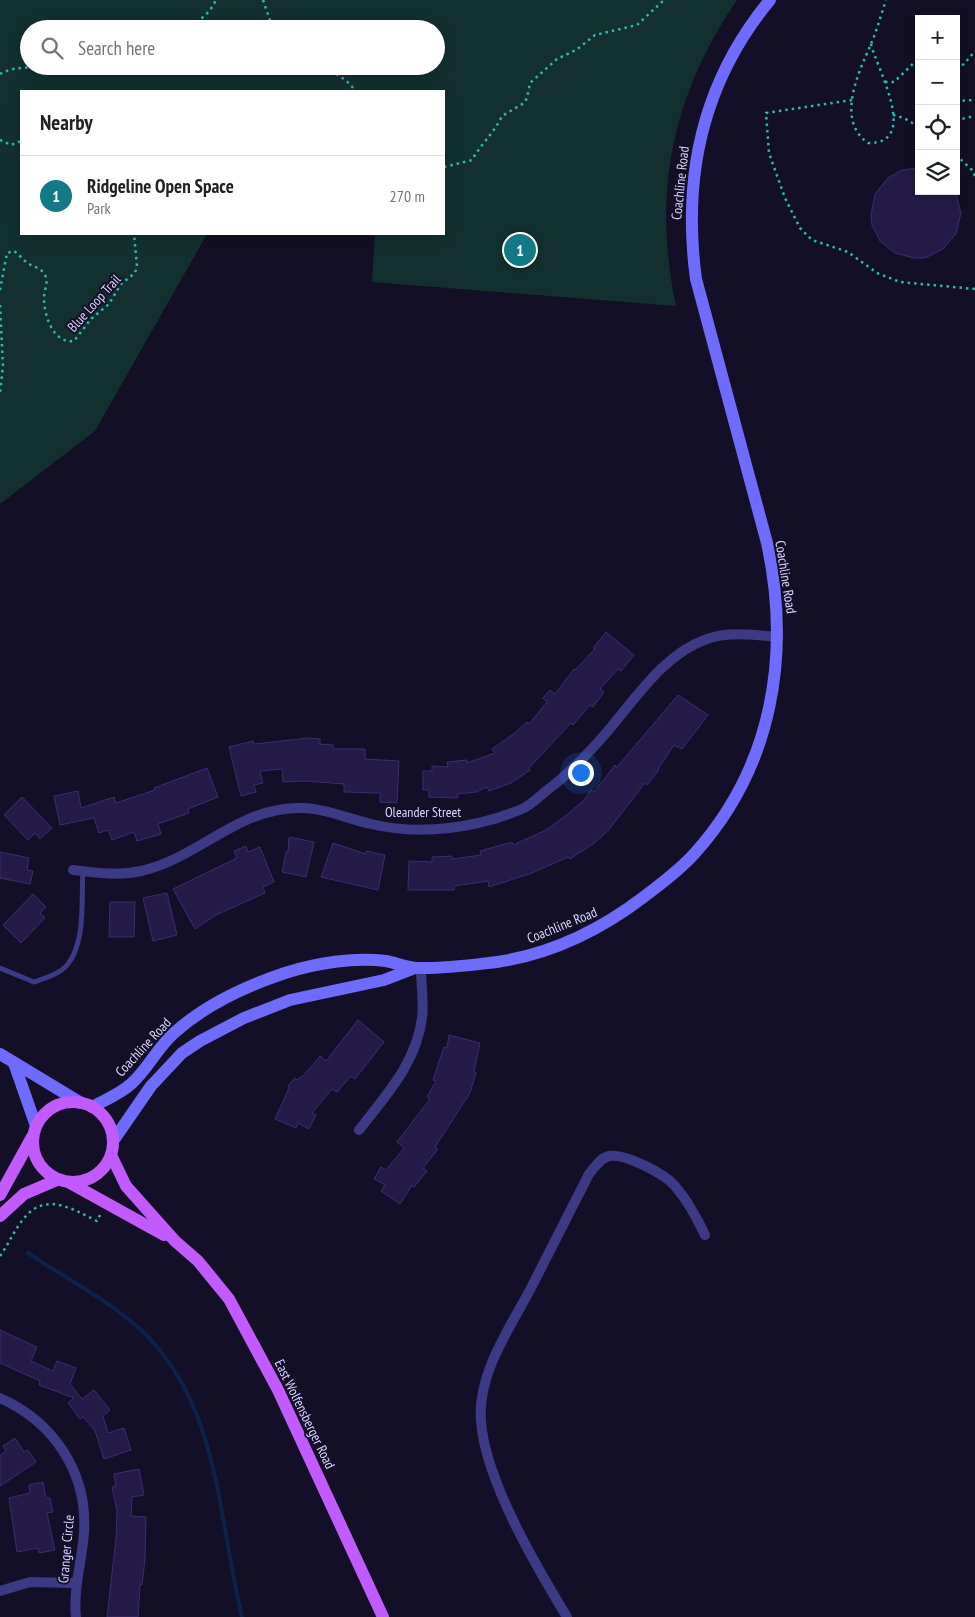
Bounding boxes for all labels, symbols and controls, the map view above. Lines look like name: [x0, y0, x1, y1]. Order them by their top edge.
map controls: [915, 15, 960, 195]
button: +: [915, 15, 960, 60]
search box: [20, 20, 445, 75]
icon: search: [38, 34, 66, 62]
text: Search here: [78, 36, 155, 60]
button: −: [915, 60, 960, 105]
button: locate: [915, 105, 960, 150]
text: Nearby: [40, 109, 93, 136]
street label: Coachline Road: [667, 145, 693, 221]
button: layers: [915, 150, 960, 195]
text: Ridgeline Open Space: [87, 174, 234, 198]
text: 1: [52, 186, 60, 206]
text: 270 m: [390, 186, 425, 206]
text: Park: [87, 198, 111, 218]
pin: 1: [504, 231, 536, 269]
street label: Blue Loop Trail: [63, 270, 125, 336]
street label: Coachline Road: [771, 539, 801, 615]
your location: [568, 760, 594, 786]
street label: Oleander Street: [385, 803, 461, 821]
street label: Coachline Road: [524, 903, 600, 947]
street label: Coachline Road: [111, 1014, 175, 1080]
street label: East Wolfensberger Road: [271, 1356, 339, 1472]
street label: Granger Circle: [54, 1514, 78, 1584]

